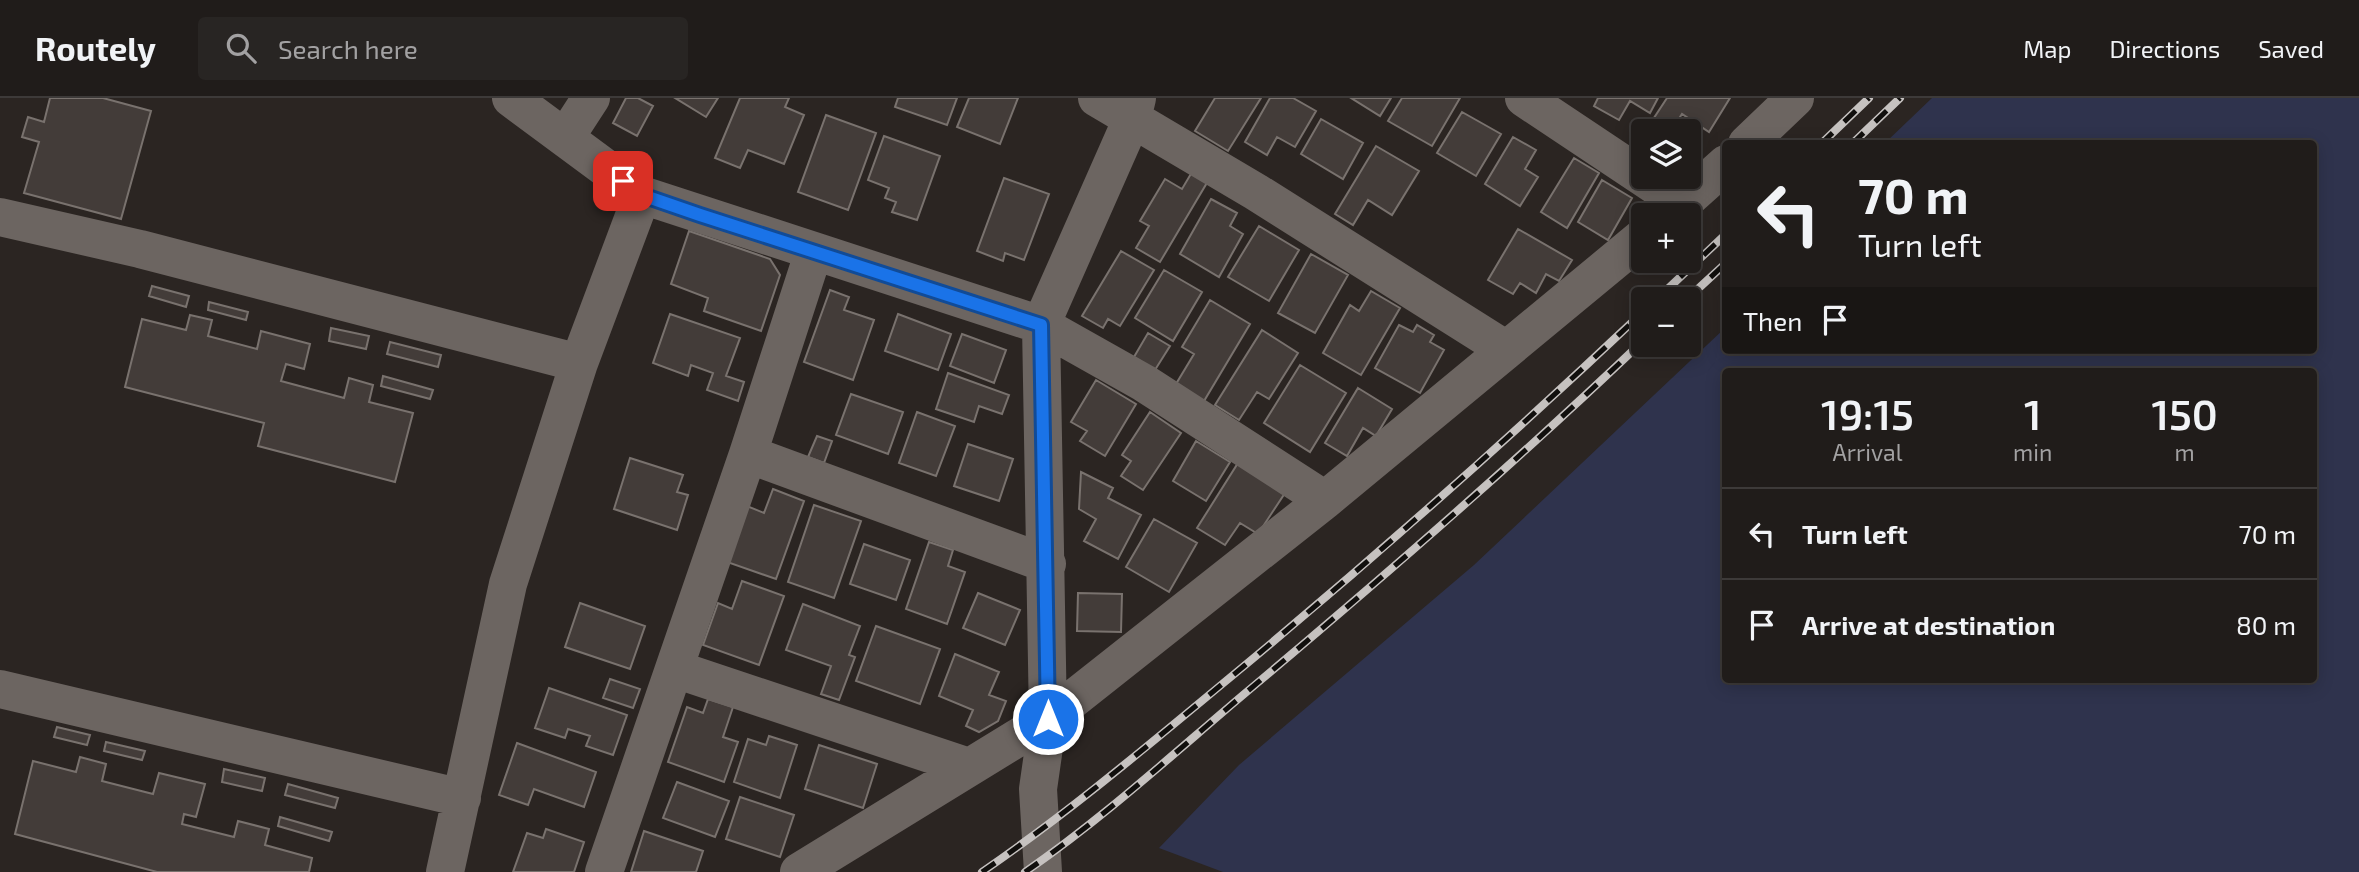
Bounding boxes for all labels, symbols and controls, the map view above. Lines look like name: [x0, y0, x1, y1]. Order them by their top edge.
search box: [198, 17, 688, 80]
text: Routely: [35, 28, 156, 68]
icon: search: [222, 29, 260, 67]
text: Search here: [278, 33, 418, 64]
text: Map: [2023, 34, 2071, 63]
text: Directions: [2109, 34, 2220, 63]
text: Saved: [2258, 34, 2324, 63]
map controls: [1631, 119, 1701, 357]
button: layers: [1631, 119, 1701, 189]
pin: [593, 151, 653, 211]
icon: arrive: [604, 162, 642, 200]
text: 70 m: [1858, 165, 1969, 224]
icon: left: [1743, 168, 1834, 259]
button: +: [1631, 203, 1701, 273]
text: Turn left: [1858, 225, 1982, 263]
button: −: [1631, 287, 1701, 357]
icon: arrive: [1816, 301, 1854, 339]
text: Then: [1743, 305, 1802, 336]
text: 19:15: [1821, 388, 1914, 438]
text: 1: [2024, 388, 2041, 438]
text: 150: [2151, 388, 2218, 438]
text: Arrival: [1833, 438, 1903, 466]
text: min: [2013, 438, 2052, 466]
text: m: [2175, 438, 2195, 466]
icon: left: [1743, 515, 1781, 553]
text: Turn left: [1802, 518, 1908, 549]
text: 70 m: [2238, 518, 2296, 549]
icon: arrive: [1743, 606, 1781, 644]
text: Arrive at destination: [1802, 609, 2055, 640]
text: 80 m: [2236, 609, 2296, 640]
position arrow: [1011, 682, 1085, 756]

